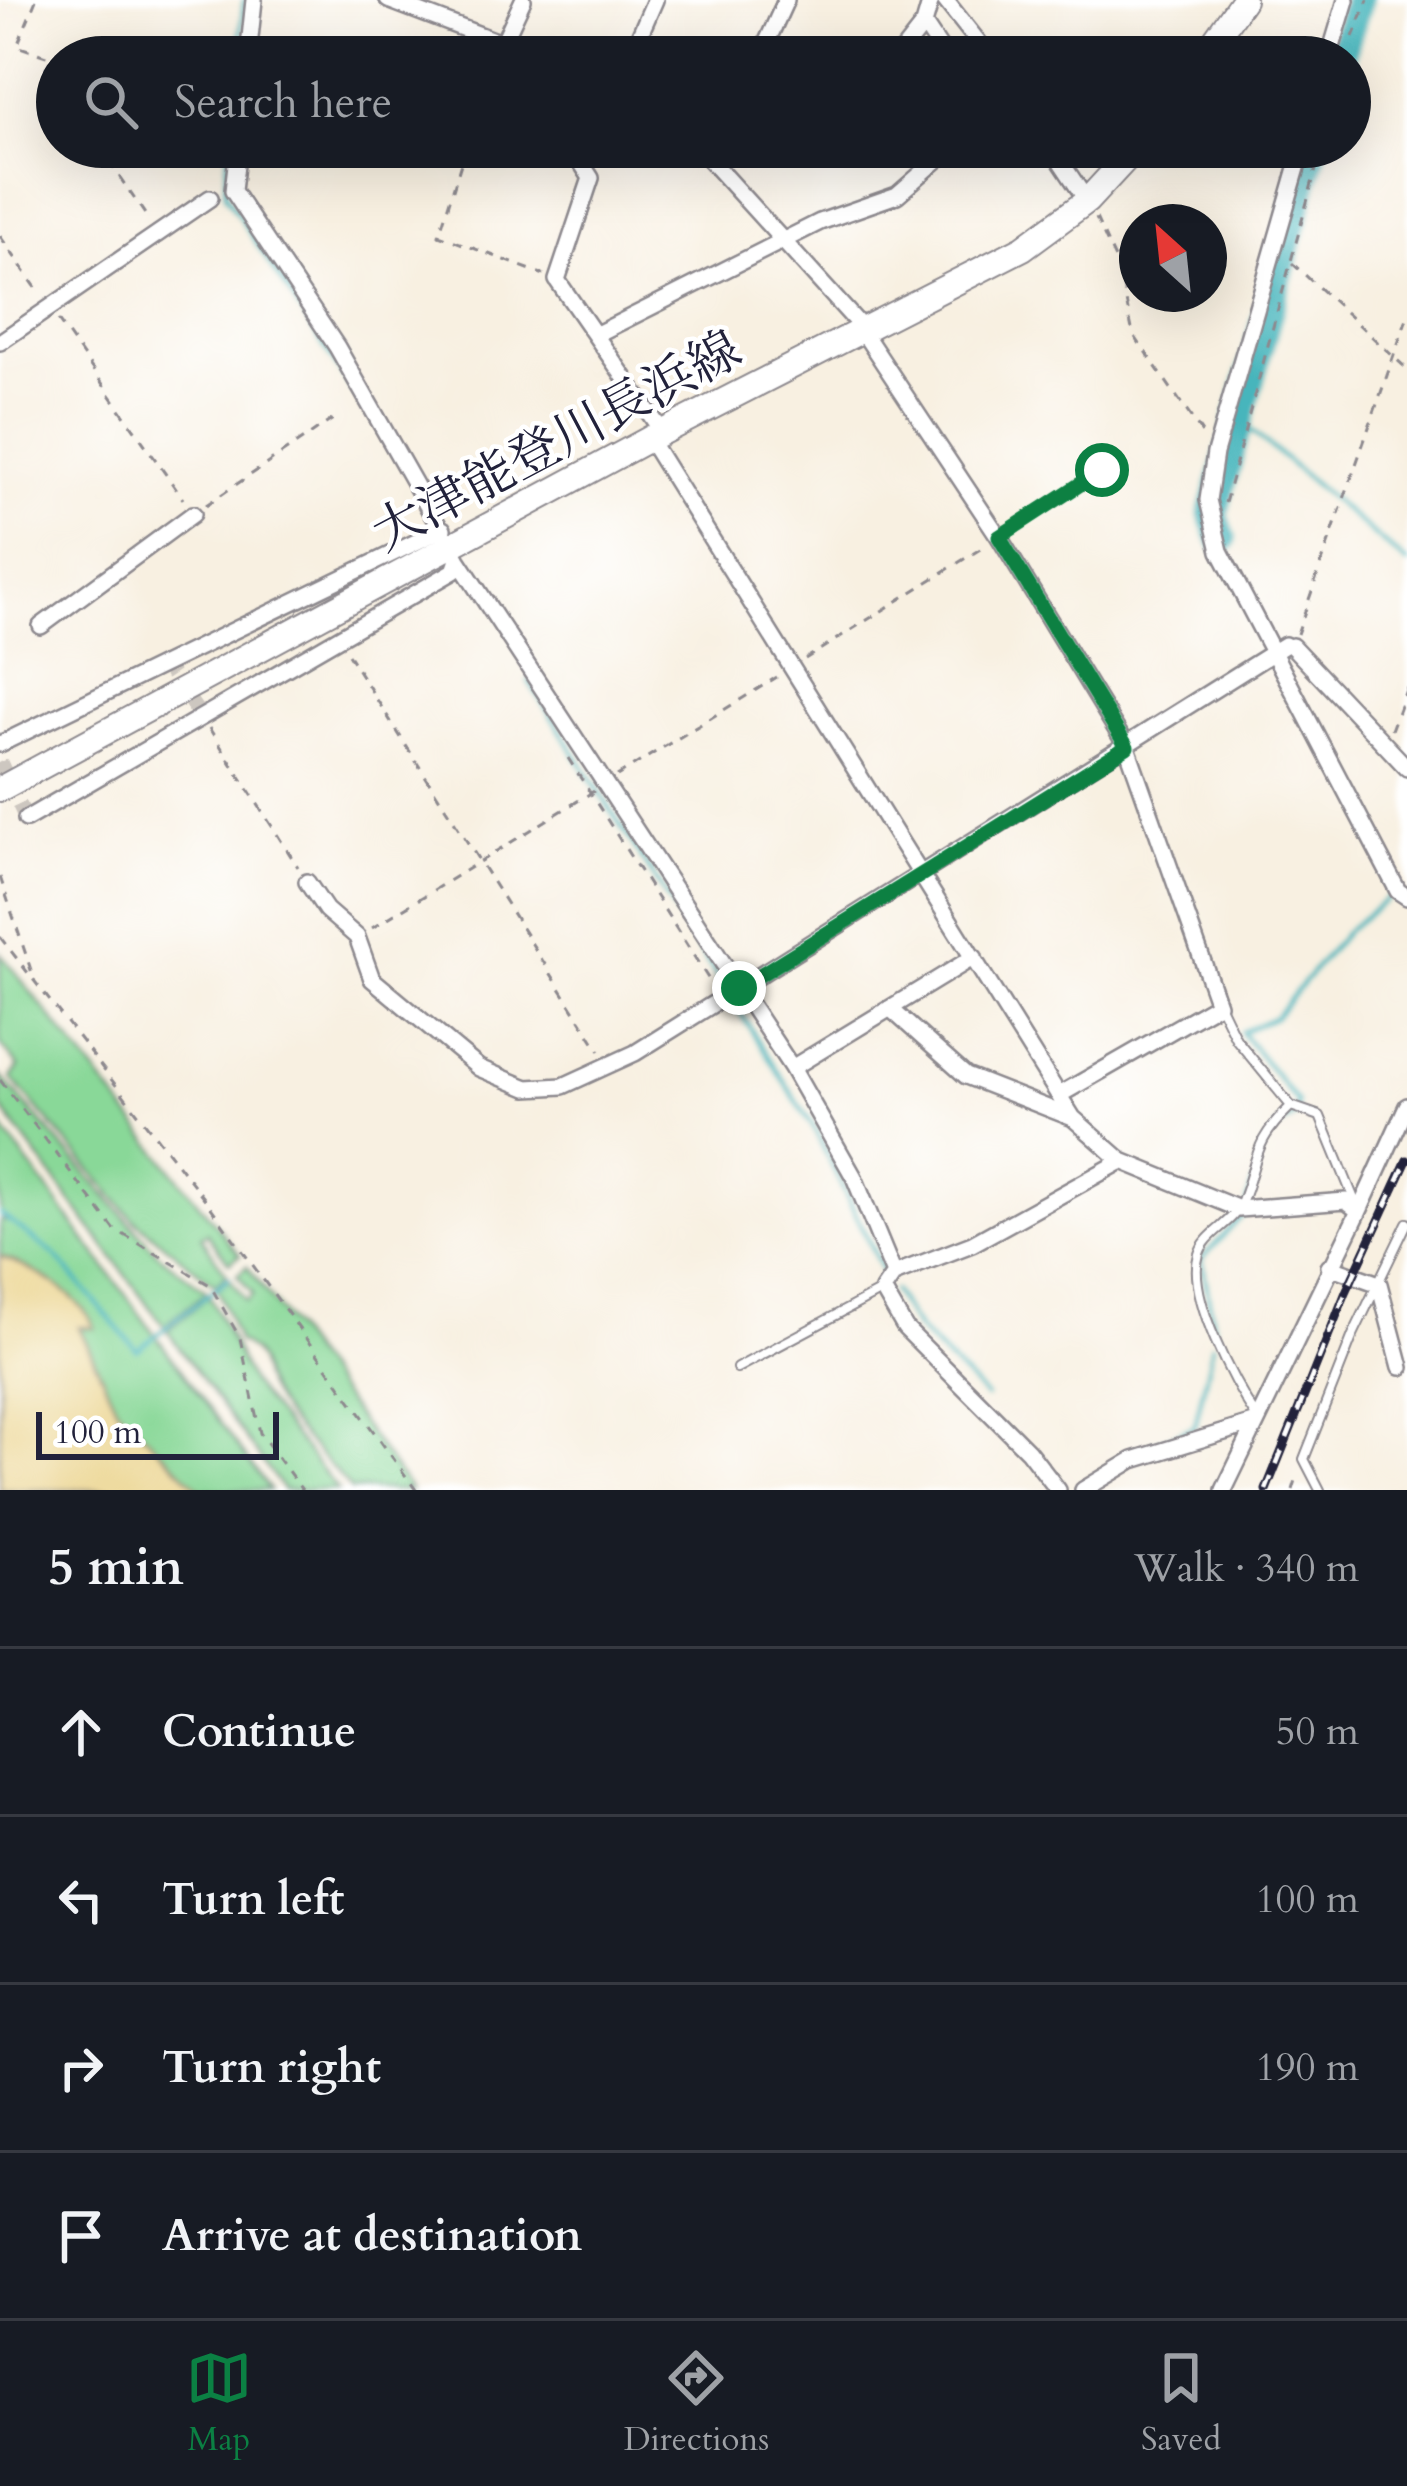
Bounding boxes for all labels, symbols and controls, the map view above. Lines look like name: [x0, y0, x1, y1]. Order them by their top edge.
search box: [36, 36, 1371, 168]
icon: search: [78, 69, 144, 135]
text: Search here: [174, 72, 392, 133]
north arrow: [1119, 204, 1227, 312]
street label: 大津能登川長浜線: [360, 315, 753, 568]
route start: [1075, 443, 1129, 497]
route end: [712, 961, 766, 1015]
scale bar: [36, 1406, 279, 1459]
text: 100 m: [54, 1410, 141, 1455]
text: 5 min: [48, 1533, 184, 1603]
text: Walk · 340 m: [1134, 1542, 1359, 1595]
icon: ahead: [48, 1699, 114, 1765]
text: Continue: [162, 1701, 356, 1762]
text: 50 m: [1276, 1705, 1359, 1758]
icon: left: [48, 1867, 114, 1933]
text: Turn left: [162, 1869, 344, 1930]
text: 100 m: [1256, 1873, 1359, 1926]
icon: right: [48, 2035, 114, 2101]
text: Turn right: [162, 2037, 381, 2098]
text: 190 m: [1256, 2041, 1359, 2094]
icon: arrive: [48, 2203, 114, 2269]
text: Arrive at destination: [162, 2205, 582, 2266]
tab: Map: [186, 2345, 252, 2462]
tab: Directions: [624, 2345, 769, 2462]
tab: Saved: [1141, 2345, 1221, 2462]

